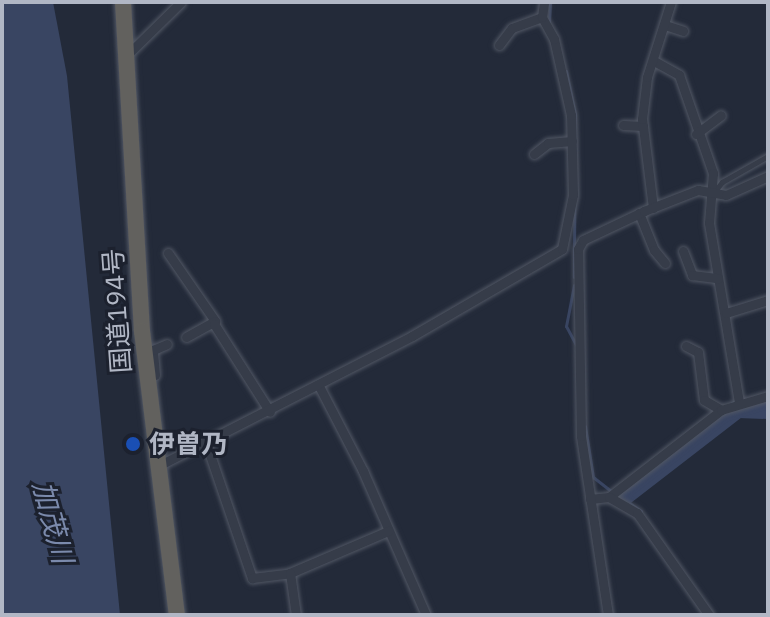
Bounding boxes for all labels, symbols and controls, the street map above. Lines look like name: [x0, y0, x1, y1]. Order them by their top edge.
street label: 国道194号: [97, 248, 137, 374]
place label: 伊曽乃: [149, 428, 227, 460]
marker: 伊曽乃: [124, 435, 142, 453]
water label: 加茂川: [26, 477, 80, 567]

